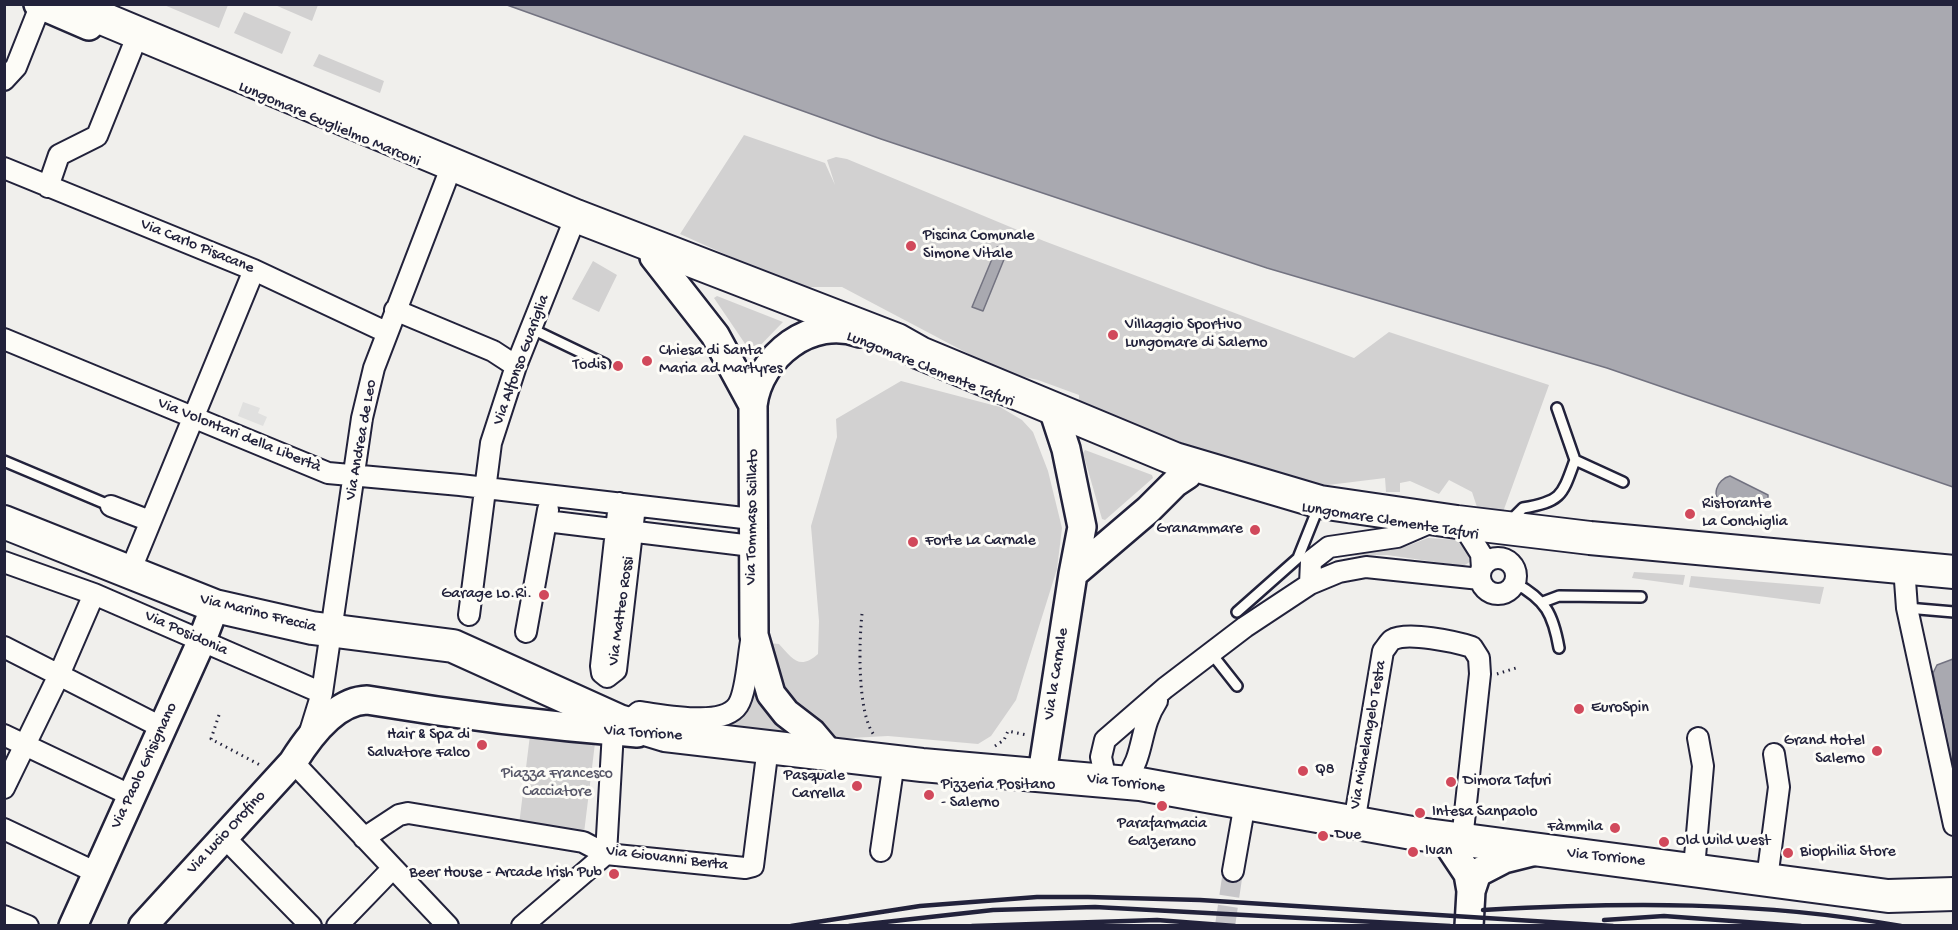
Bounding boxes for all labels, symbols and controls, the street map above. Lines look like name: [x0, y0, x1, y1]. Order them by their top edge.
street label: Lungomare Guglielmo Marconi: [235, 78, 423, 172]
street label: Via Carlo Pisacane: [137, 215, 257, 279]
place label: Piscina Comunale Simone Vitale: [923, 227, 1034, 265]
marker: Piscina Comunale Simone Vitale: [904, 239, 918, 253]
street label: Via Alfonso Guariglia: [489, 292, 555, 428]
place label: Villaggio Sportivo Lungomare di Salerno: [1125, 316, 1268, 354]
street label: Lungomare Clemente Tafuri: [843, 328, 1017, 412]
marker: Villaggio Sportivo Lungomare di Salerno: [1106, 328, 1120, 342]
place label: Chiesa di Santa Maria ad Martyres: [659, 342, 783, 380]
marker: Chiesa di Santa Maria ad Martyres: [640, 354, 654, 368]
place label: Todis: [573, 356, 606, 376]
marker: Todis: [611, 359, 625, 373]
street label: Via Andrea de Leo: [342, 378, 382, 502]
street label: Via Volontari della Libertà: [155, 394, 323, 478]
street label: Via Tommaso Scillato: [742, 449, 764, 585]
place label: Ristorante La Conchiglia: [1702, 495, 1788, 533]
street label: Lungomare Clemente Tafuri: [1300, 499, 1480, 545]
marker: Ristorante La Conchiglia: [1683, 507, 1697, 521]
place label: Granammare: [1156, 520, 1243, 540]
marker: Granammare: [1248, 523, 1262, 537]
place label: Forte La Carnale: [925, 532, 1036, 552]
marker: Forte La Carnale: [906, 535, 920, 549]
street label: Via Matteo Rossi: [605, 555, 639, 667]
place label: Garage Lo.Ri.: [441, 585, 532, 605]
marker: Garage Lo.Ri.: [537, 588, 551, 602]
street label: Via Marino Freccia: [198, 590, 318, 638]
street label: Via Posidonia: [141, 607, 231, 661]
street label: Via la Carnale: [1040, 627, 1074, 721]
street label: Via Michelangelo Testa: [1346, 659, 1392, 811]
place label: EuroSpin: [1591, 699, 1649, 719]
street label: Via Paolo Grisignano: [107, 700, 183, 832]
marker: EuroSpin: [1572, 702, 1586, 716]
street label: Via Torrione: [603, 722, 683, 746]
place label: Hair & Spa di Salvatore Falco: [367, 726, 470, 764]
place label: Grand Hotel Salerno: [1784, 732, 1865, 770]
marker: Hair & Spa di Salvatore Falco: [475, 738, 489, 752]
marker: Grand Hotel Salerno: [1870, 744, 1884, 758]
place label: Q8: [1315, 761, 1335, 781]
marker: Q8: [1296, 764, 1310, 778]
park label: Piazza Francesco Cacciatore: [501, 765, 613, 803]
place label: Pasquale Carrella: [784, 767, 845, 805]
street label: Via Torrione: [1086, 770, 1166, 798]
place label: Dimora Tafuri: [1463, 772, 1551, 792]
marker: Dimora Tafuri: [1444, 775, 1458, 789]
place label: Pizzeria Positano - Salerno: [941, 776, 1055, 814]
marker: Pasquale Carrella: [850, 779, 864, 793]
street label: Via Lucio Orofino: [183, 787, 271, 879]
marker: Pizzeria Positano - Salerno: [922, 788, 936, 802]
marker: Parafarmacia Galzerano: [1155, 799, 1169, 813]
place label: Intesa Sanpaolo: [1432, 803, 1538, 823]
marker: Intesa Sanpaolo: [1413, 806, 1427, 820]
place label: Parafarmacia Galzerano: [1117, 815, 1207, 853]
place label: Fàmmila: [1547, 818, 1603, 838]
marker: Fàmmila: [1608, 821, 1622, 835]
place label: Due: [1335, 826, 1361, 846]
marker: Due: [1316, 829, 1330, 843]
place label: Old Wild West: [1676, 832, 1770, 852]
marker: Old Wild West: [1657, 835, 1671, 849]
street label: Via Giovanni Berta: [605, 842, 729, 876]
place label: Ivan: [1425, 842, 1452, 862]
place label: Biophilia Store: [1800, 843, 1896, 863]
street label: Via Torrione: [1566, 844, 1646, 872]
marker: Ivan: [1406, 845, 1420, 859]
marker: Biophilia Store: [1781, 846, 1795, 860]
place label: Beer House - Arcade Irish Pub: [409, 864, 602, 884]
marker: Beer House - Arcade Irish Pub: [607, 867, 621, 881]

